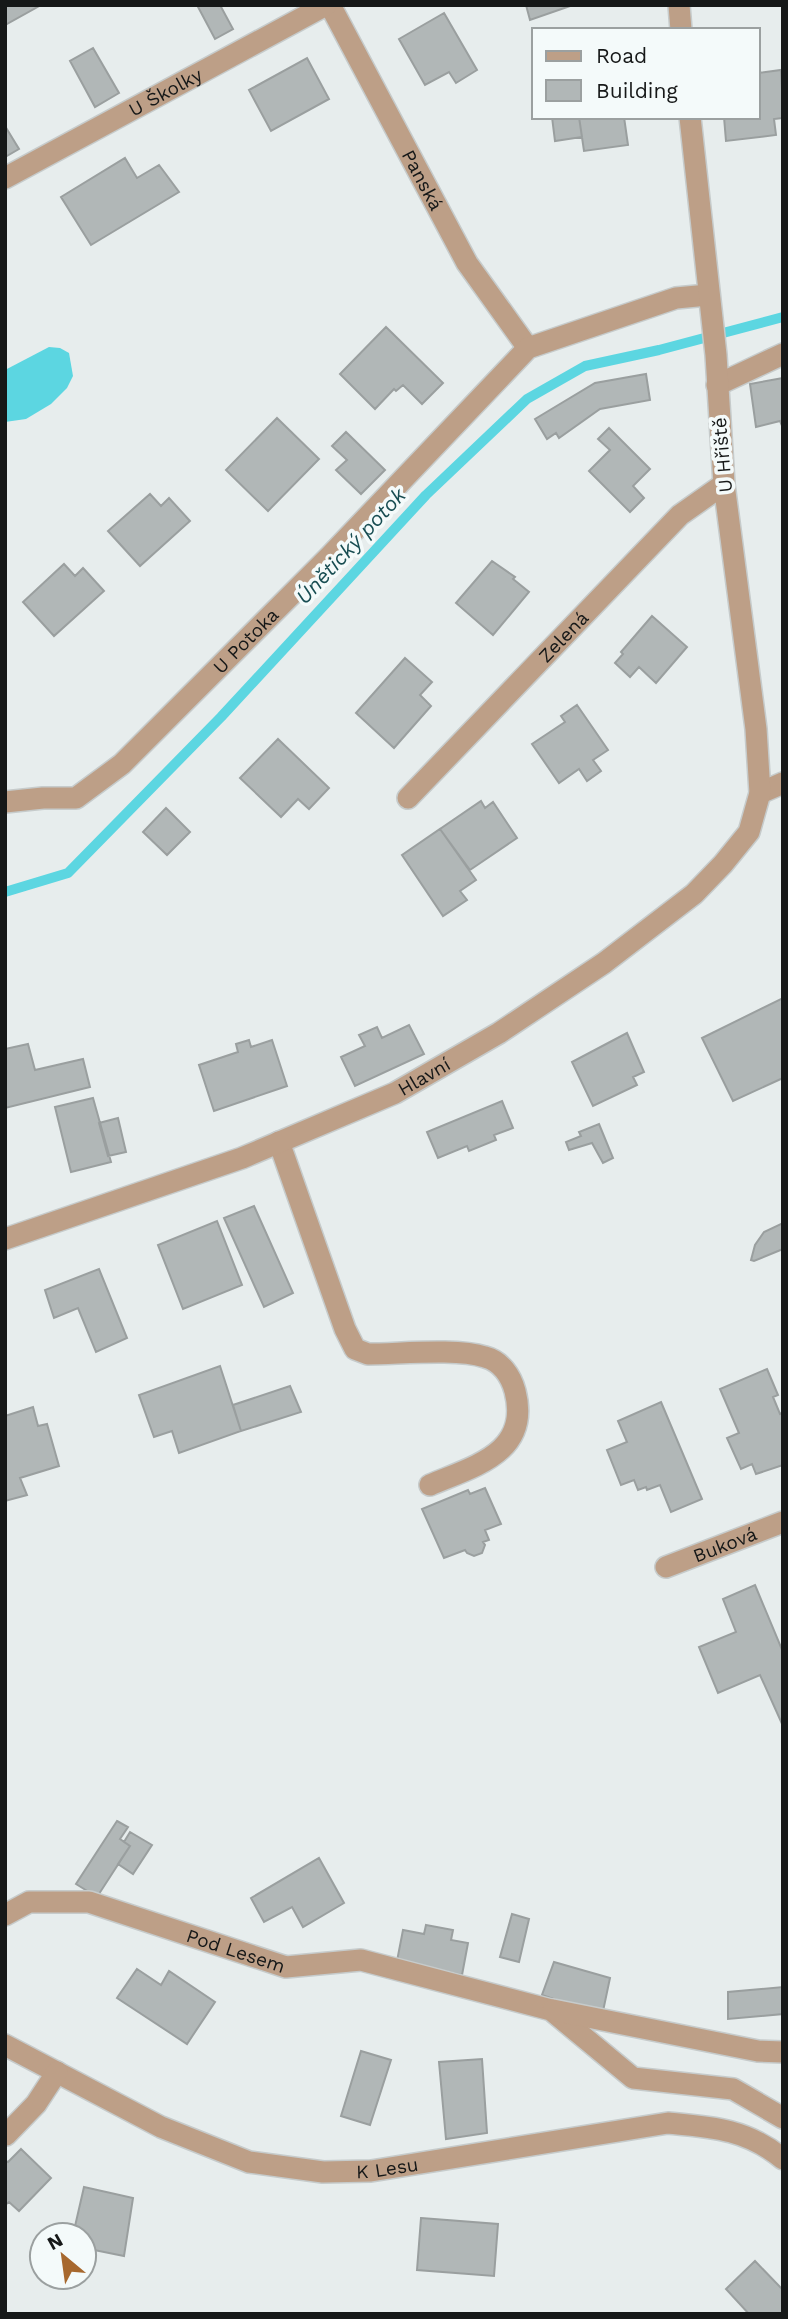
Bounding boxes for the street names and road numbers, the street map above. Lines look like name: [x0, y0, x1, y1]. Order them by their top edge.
street label: U Školky: [125, 63, 206, 121]
street label: Panská: [397, 146, 448, 215]
street label: U Hřiště: [708, 416, 737, 494]
street label: U Potoka: [208, 603, 284, 678]
street label: Zelená: [534, 606, 593, 667]
street label: Hlavní: [394, 1053, 454, 1101]
street label: Buková: [690, 1522, 760, 1568]
street label: Pod Lesem: [184, 1924, 288, 1978]
street label: K Lesu: [356, 2153, 420, 2183]

